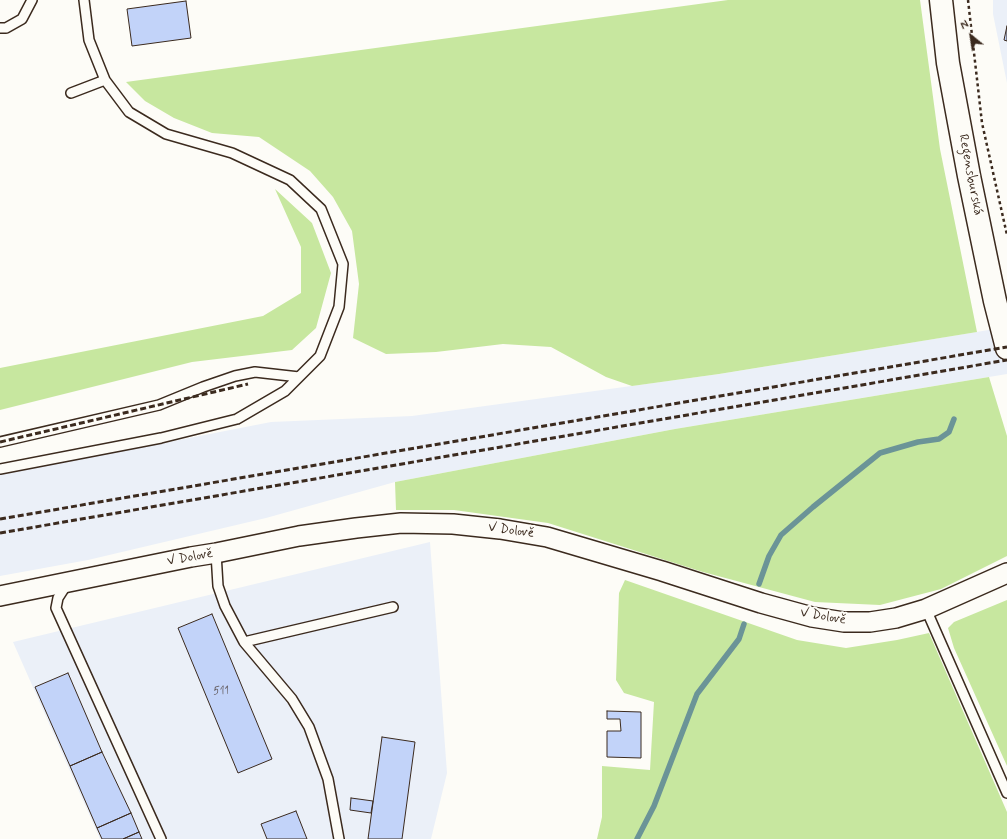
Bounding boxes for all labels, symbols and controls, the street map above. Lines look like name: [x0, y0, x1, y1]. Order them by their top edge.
north arrow: [951, 16, 991, 56]
text: N: [958, 18, 972, 34]
street label: Regensburská: [954, 133, 986, 217]
street label: V Dolově: [487, 520, 535, 542]
street label: V Dolově: [166, 546, 214, 570]
street label: V Dolově: [799, 605, 847, 629]
house number: 511: [213, 685, 229, 699]

